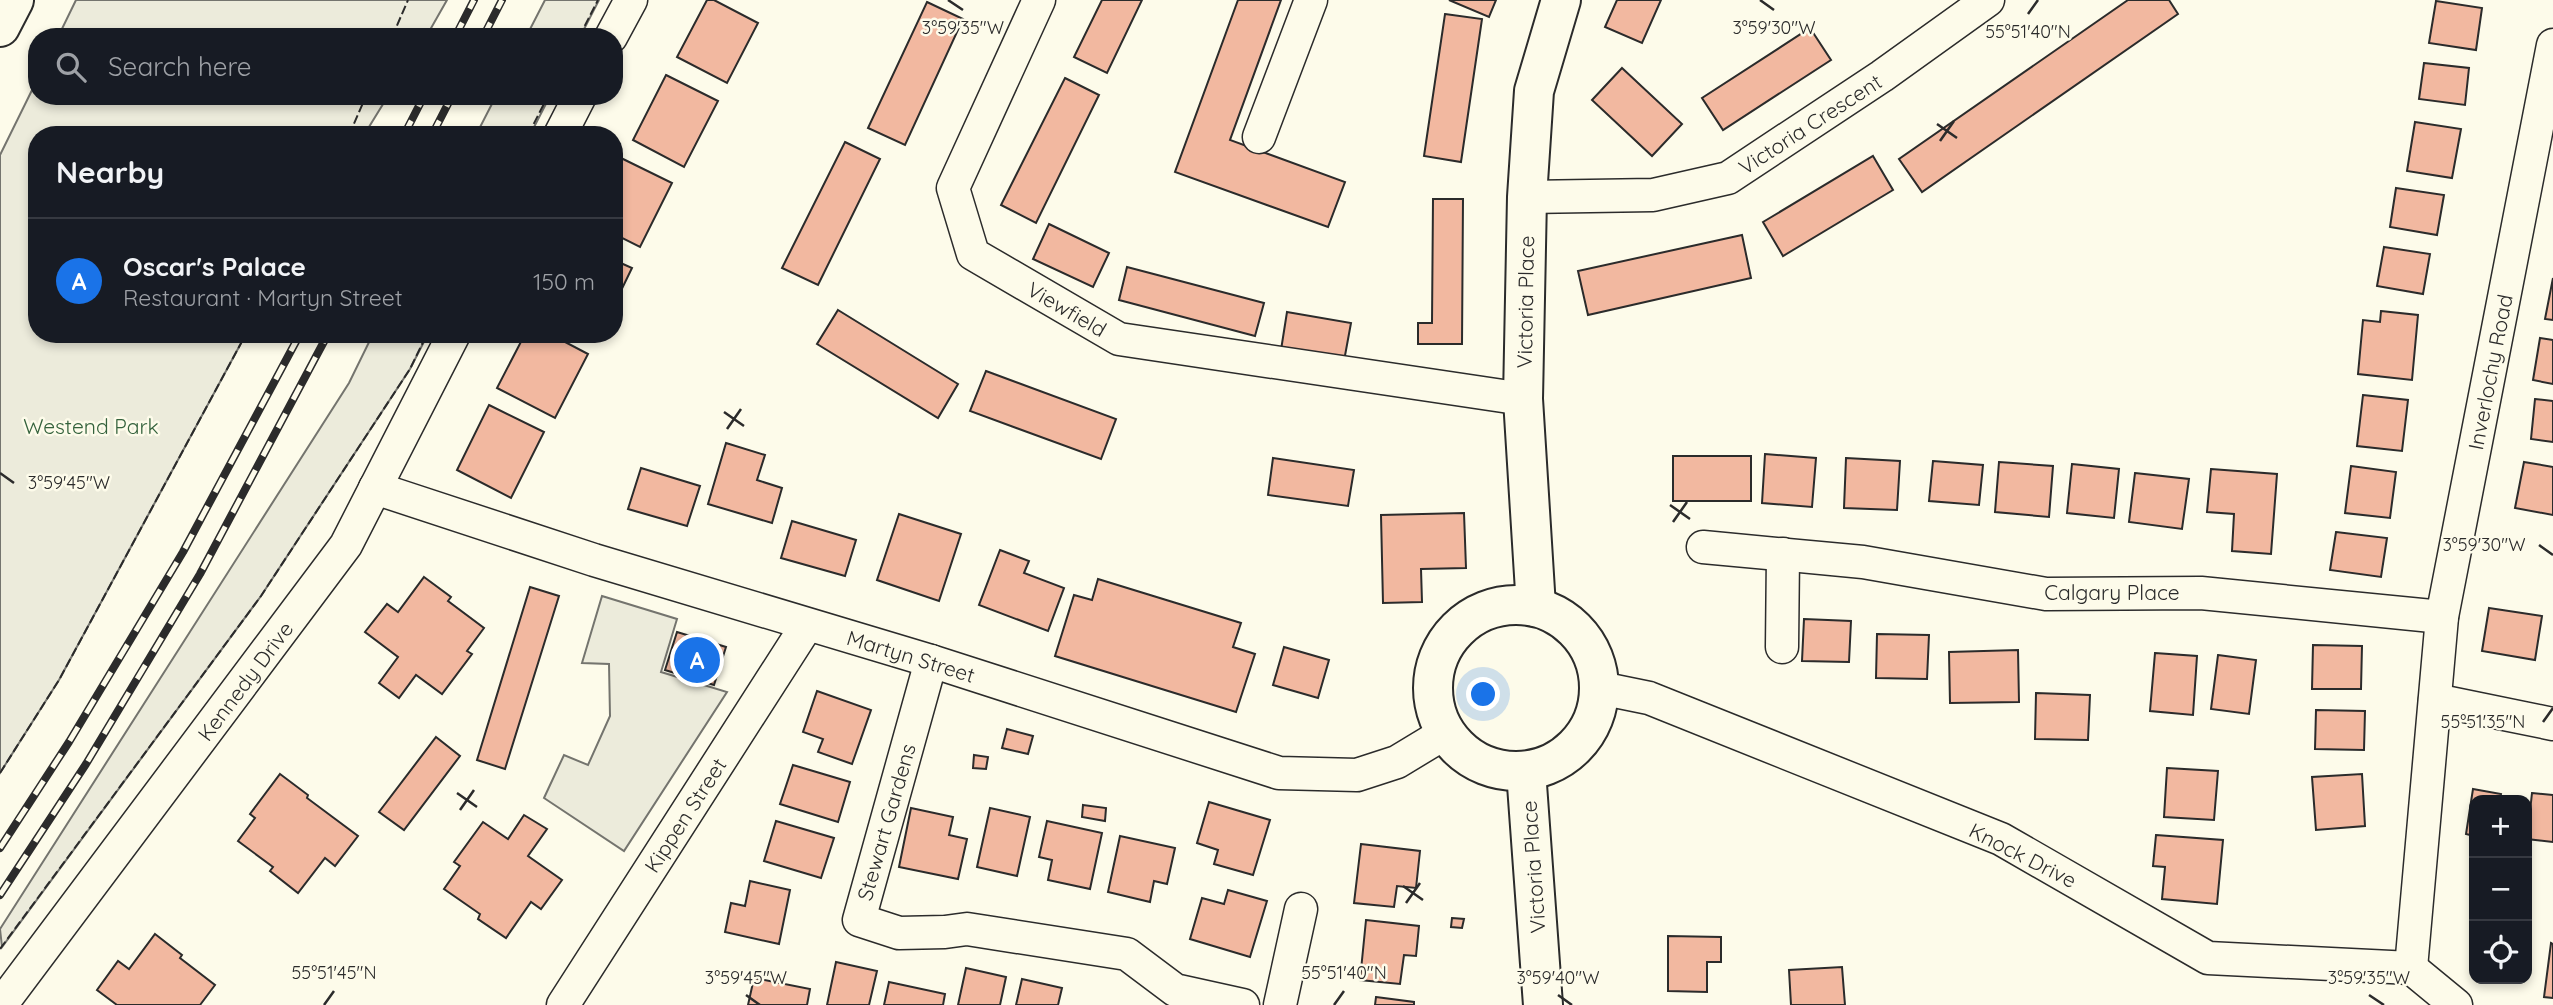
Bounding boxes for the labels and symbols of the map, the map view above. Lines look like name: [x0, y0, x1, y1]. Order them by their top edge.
text: 3°59'35"W: [922, 16, 1004, 39]
text: 3°59'30"W: [1732, 16, 1816, 39]
text: 55°51'40"N: [1985, 20, 2071, 43]
street label: Victoria Crescent: [1734, 68, 1886, 180]
street label: Victoria Place: [1511, 235, 1539, 369]
street label: Viewfield: [1023, 276, 1111, 342]
street label: Inverlochy Road: [2462, 292, 2518, 452]
park label: Westend Park: [23, 413, 159, 439]
text: 3°59'45"W: [28, 471, 110, 494]
text: 3°59'30"W: [2442, 533, 2526, 556]
street label: Calgary Place: [2044, 579, 2180, 605]
street label: Kennedy Drive: [192, 616, 298, 746]
street label: Martyn Street: [844, 624, 978, 688]
pin: A: [674, 634, 720, 686]
your location: [1466, 677, 1500, 711]
text: 55°51'35"N: [2441, 710, 2525, 733]
street label: Stewart Gardens: [851, 741, 921, 903]
street label: Kippen Street: [638, 753, 732, 877]
street label: Victoria Place: [1515, 800, 1551, 934]
street label: Knock Drive: [1965, 817, 2081, 893]
text: 55°51'45"N: [292, 961, 376, 984]
text: 55°51'40"N: [1301, 961, 1387, 984]
text: 3°59'45"W: [705, 966, 787, 989]
text: 3°59'40"W: [1516, 966, 1600, 989]
text: 3°59'35"W: [2328, 966, 2410, 989]

